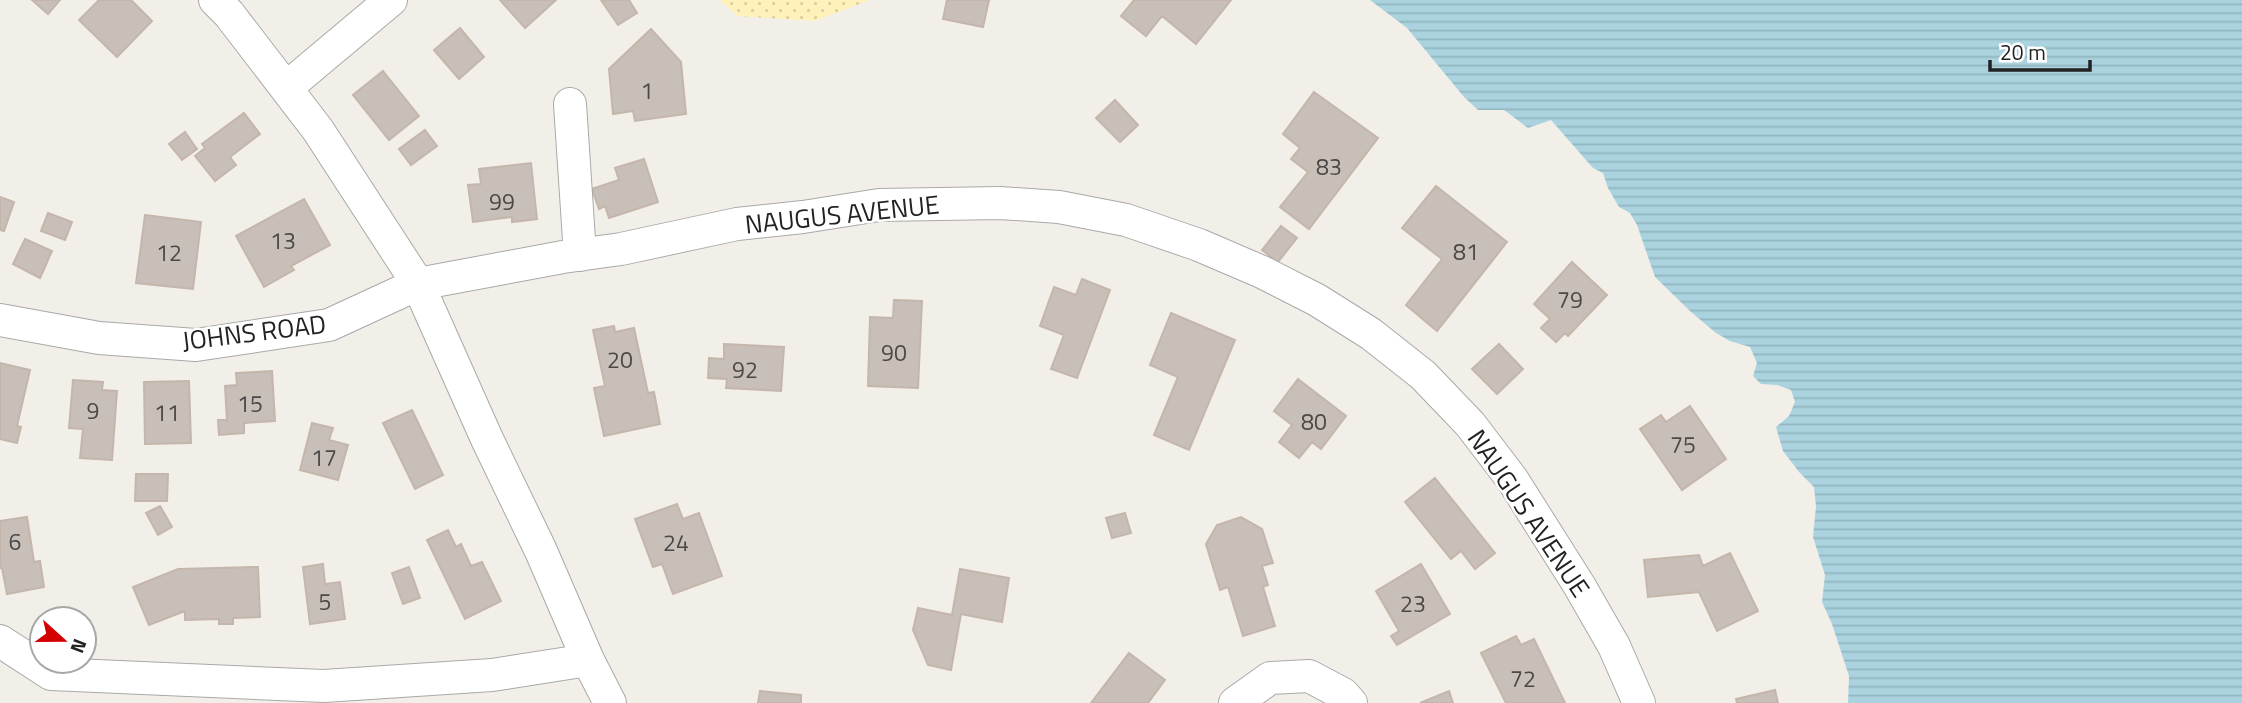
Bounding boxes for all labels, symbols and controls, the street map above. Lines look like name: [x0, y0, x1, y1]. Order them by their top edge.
scale bar: [1990, 28, 2090, 72]
text: 20 m: [2000, 36, 2046, 68]
house number: 1: [641, 73, 653, 108]
house number: 83: [1316, 149, 1342, 184]
house number: 99: [489, 184, 515, 219]
street label: NAUGUS AVENUE: [743, 184, 941, 244]
house number: 13: [270, 223, 296, 258]
house number: 81: [1453, 234, 1479, 269]
house number: 12: [156, 235, 182, 270]
house number: 79: [1557, 282, 1583, 317]
street label: JOHNS ROAD: [180, 304, 328, 360]
house number: 90: [881, 335, 907, 370]
house number: 20: [607, 342, 633, 377]
house number: 92: [732, 352, 758, 387]
house number: 15: [237, 386, 263, 421]
house number: 9: [87, 393, 99, 428]
house number: 11: [154, 395, 180, 430]
house number: 80: [1301, 404, 1327, 439]
street label: NAUGUS AVENUE: [1458, 421, 1600, 605]
house number: 75: [1670, 427, 1696, 462]
house number: 17: [311, 440, 337, 475]
house number: 6: [9, 524, 21, 559]
house number: 24: [663, 525, 689, 560]
house number: 5: [319, 584, 331, 619]
house number: 23: [1400, 586, 1426, 621]
north arrow: [28, 605, 98, 675]
text: N: [63, 635, 95, 658]
house number: 72: [1510, 661, 1536, 696]

